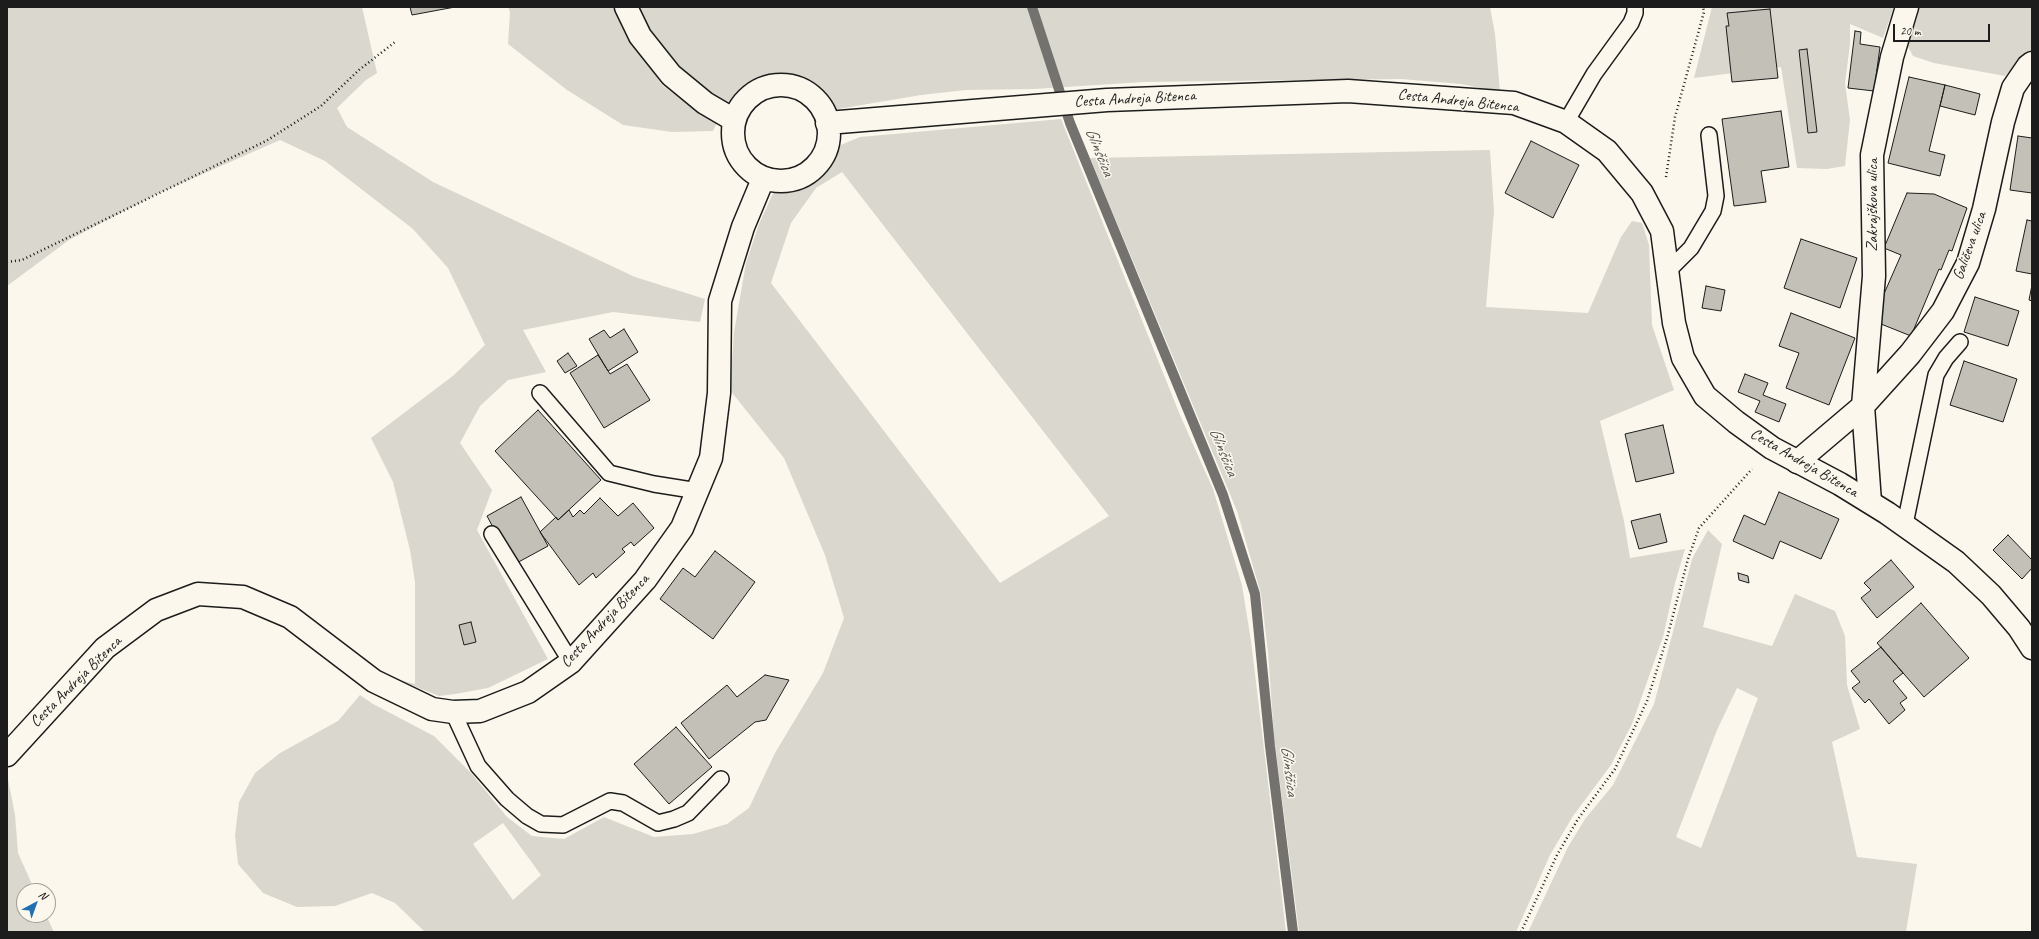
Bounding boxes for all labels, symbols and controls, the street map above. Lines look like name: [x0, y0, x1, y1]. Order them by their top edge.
scale bar: [1895, 16, 1992, 42]
text: 20 m: [1900, 23, 1920, 39]
street label: Cesta Andreja Bitenca: [1397, 85, 1519, 117]
street label: Cesta Andreja Bitenca: [1074, 86, 1196, 112]
water label: Glinščica: [1080, 125, 1118, 179]
street label: Zakrajškova ulica: [1863, 159, 1883, 251]
street label: Galičeva ulica: [1949, 209, 1991, 283]
street label: Cesta Andreja Bitenca: [1747, 424, 1861, 502]
water label: Glinščica: [1204, 425, 1242, 479]
street label: Cesta Andreja Bitenca: [557, 570, 653, 672]
street label: Cesta Andreja Bitenca: [26, 632, 126, 732]
water label: Glinščica: [1276, 745, 1302, 797]
north arrow: [16, 883, 56, 923]
text: N: [36, 887, 50, 902]

